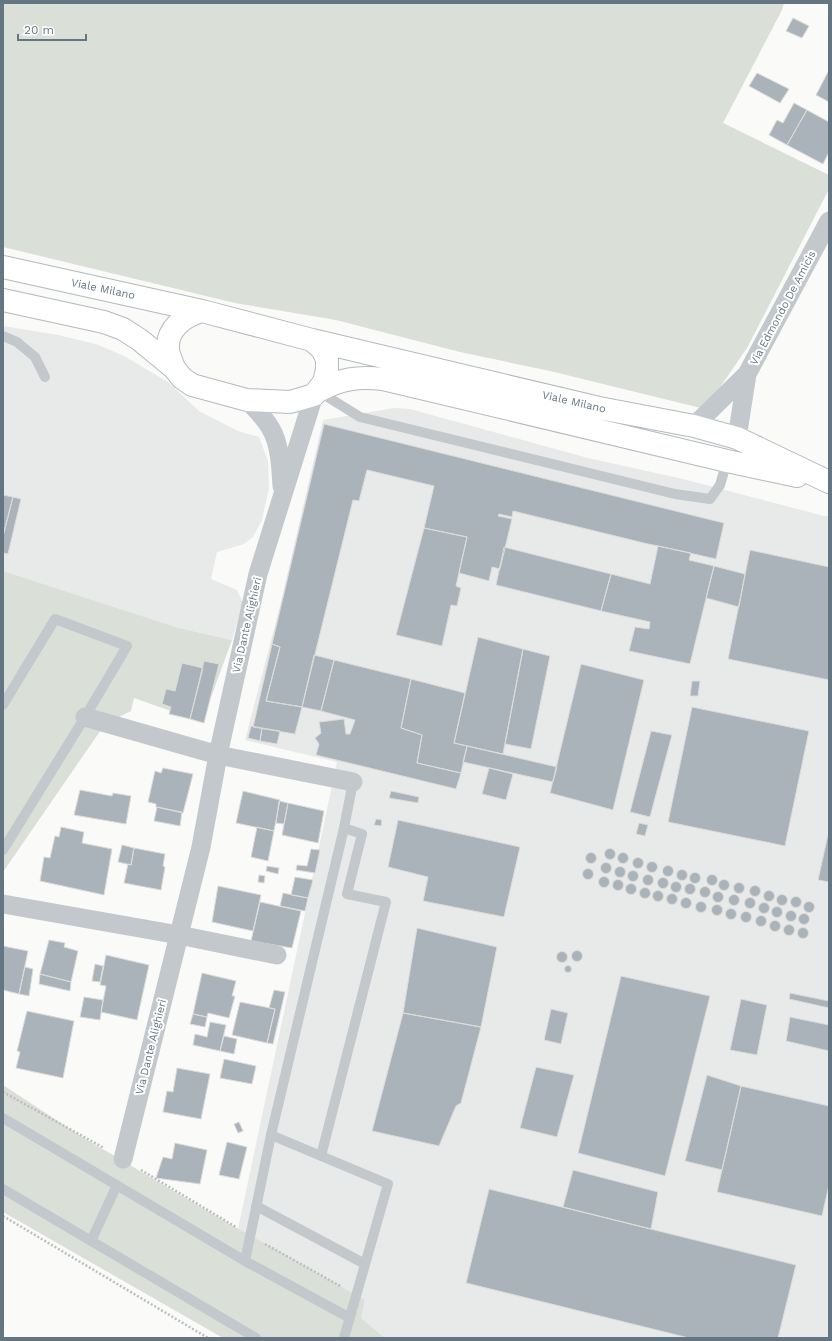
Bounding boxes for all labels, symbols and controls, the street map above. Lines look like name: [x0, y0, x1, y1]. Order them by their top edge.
scale bar: [18, 16, 86, 42]
text: 20 m: [24, 23, 54, 37]
street label: Via Edmondo De Amicis: [747, 248, 819, 367]
street label: Viale Milano: [70, 276, 136, 302]
street label: Viale Milano: [541, 388, 607, 416]
street label: Via Dante Alighieri: [230, 576, 264, 674]
street label: Via Dante Alighieri: [133, 998, 169, 1096]

